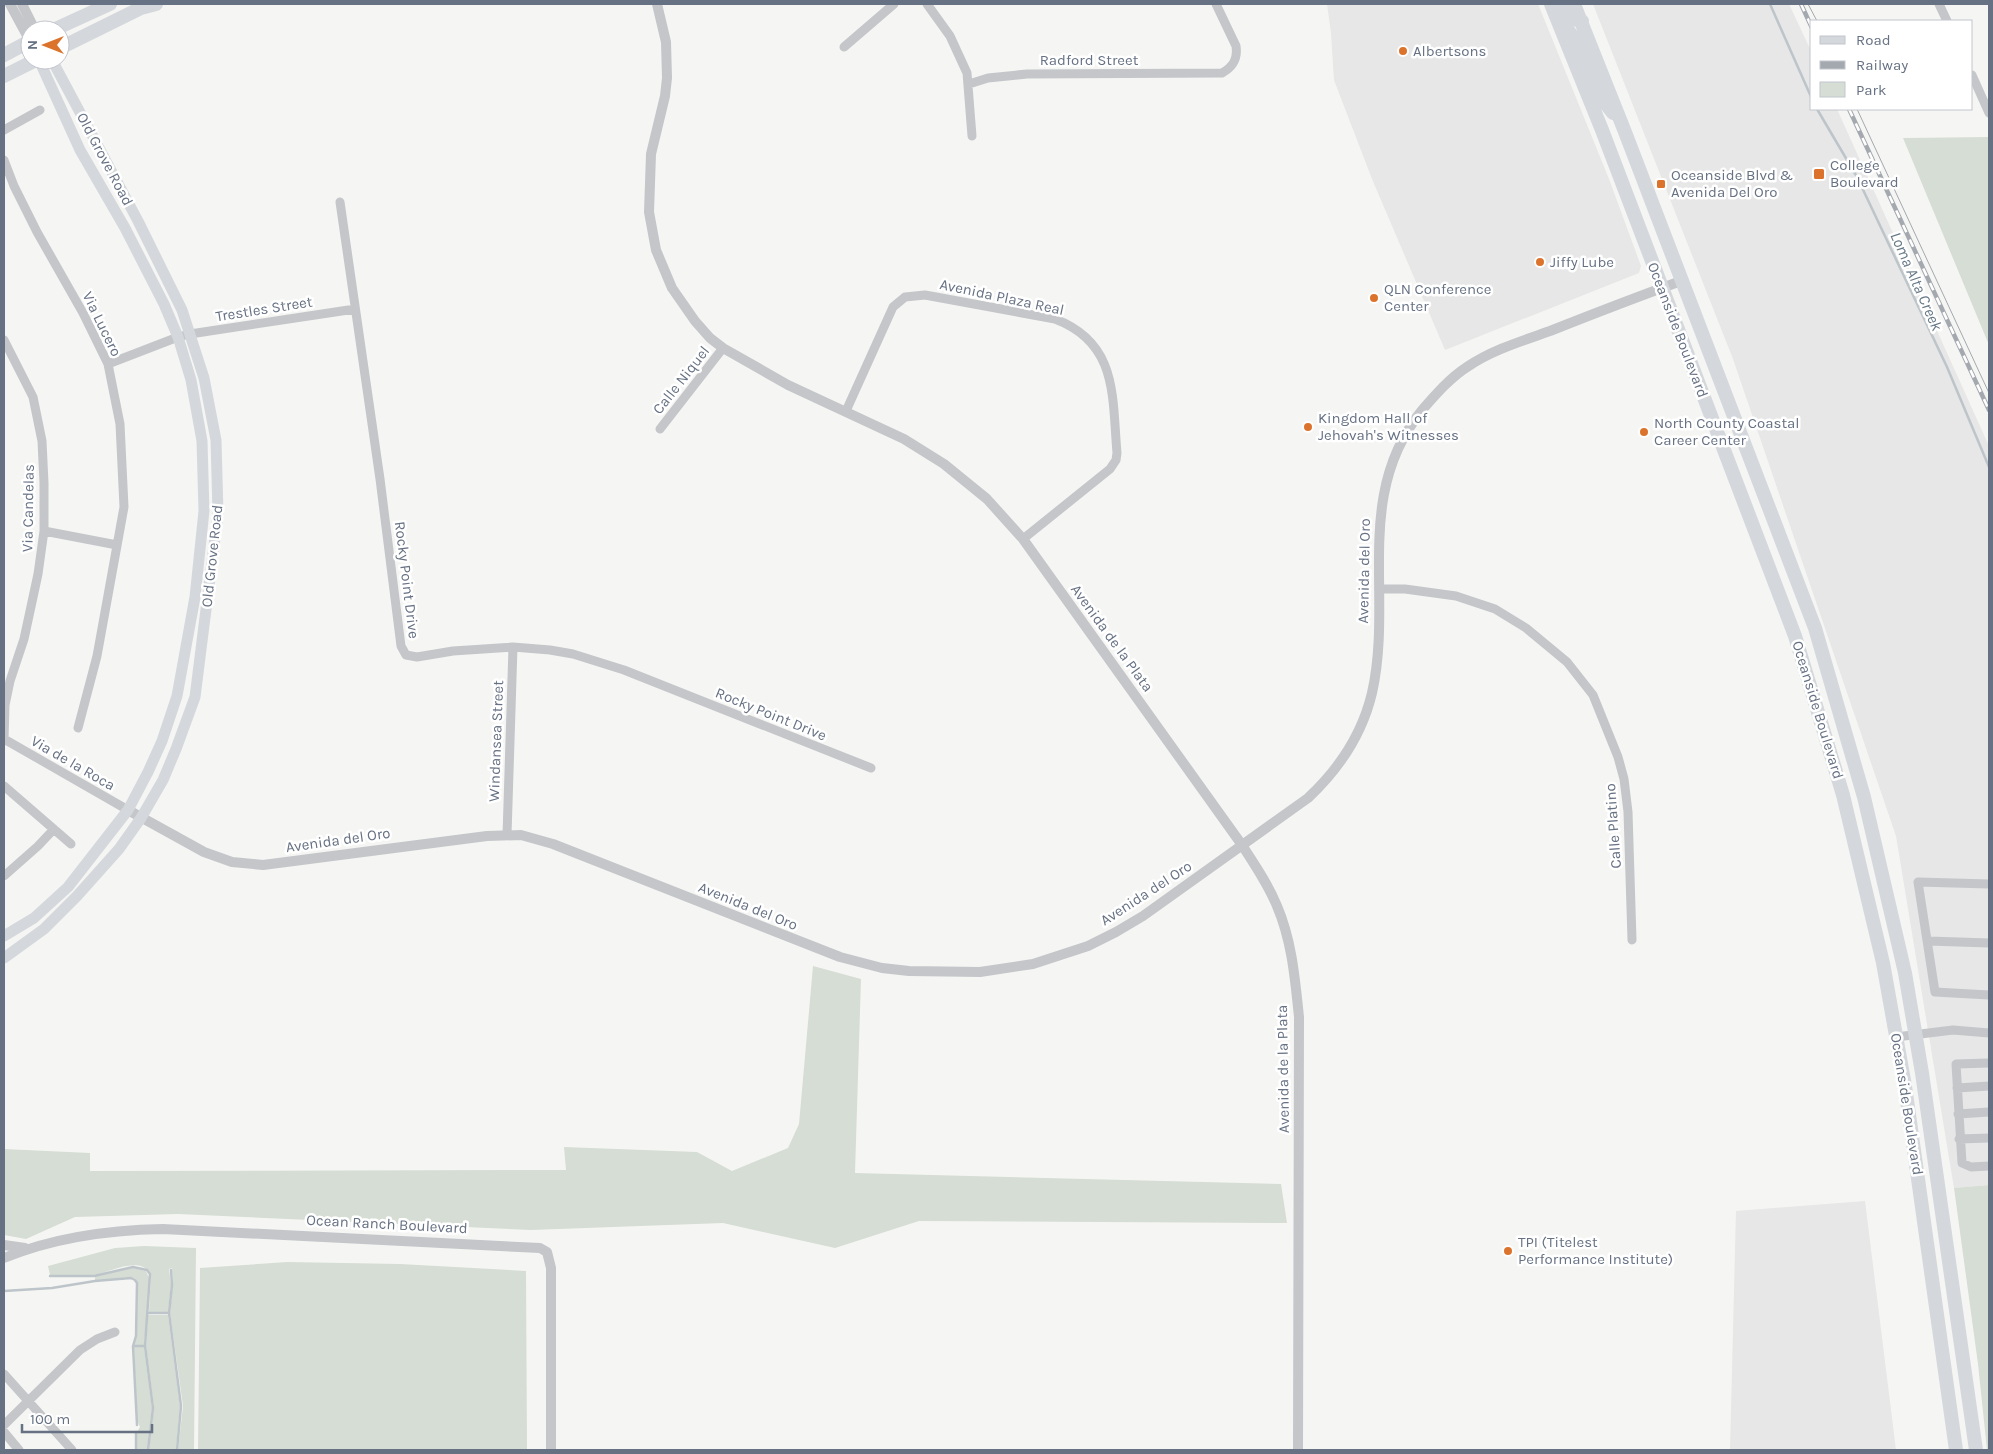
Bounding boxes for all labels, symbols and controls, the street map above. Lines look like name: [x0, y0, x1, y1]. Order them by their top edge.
north arrow: [20, 20, 70, 70]
legend: [1810, 20, 1973, 110]
text: Road: [1856, 31, 1891, 49]
text: N: [24, 40, 41, 50]
place label: Albertsons: [1413, 42, 1486, 60]
marker: Albertsons: [1397, 45, 1409, 57]
street label: Radford Street: [1040, 51, 1139, 69]
text: Railway: [1856, 56, 1908, 74]
text: Park: [1856, 81, 1886, 99]
street label: Old Grove Road: [73, 109, 137, 209]
place label: College Boulevard: [1830, 156, 1899, 191]
place label: Oceanside Blvd & Avenida Del Oro: [1671, 166, 1793, 201]
marker: College Boulevard: [1812, 167, 1826, 181]
marker: Oceanside Blvd & Avenida Del Oro: [1655, 178, 1667, 190]
water label: Loma Alta Creek: [1886, 229, 1947, 334]
place label: Jiffy Lube: [1550, 253, 1614, 271]
marker: Jiffy Lube: [1534, 256, 1546, 268]
street label: Oceanside Boulevard: [1644, 260, 1712, 400]
street label: Avenida Plaza Real: [938, 275, 1066, 319]
place label: QLN Conference Center: [1384, 280, 1492, 315]
street label: Via Lucero: [79, 289, 125, 359]
street label: Trestles Street: [214, 292, 314, 326]
marker: QLN Conference Center: [1368, 292, 1380, 304]
street label: Calle Niquel: [649, 342, 713, 418]
place label: Kingdom Hall of Jehovah's Witnesses: [1318, 409, 1459, 444]
place label: North County Coastal Career Center: [1654, 414, 1799, 449]
marker: Kingdom Hall of Jehovah's Witnesses: [1302, 421, 1314, 433]
marker: North County Coastal Career Center: [1638, 426, 1650, 438]
street label: Via Candelas: [18, 464, 38, 552]
street label: Old Grove Road: [198, 504, 226, 608]
street label: Avenida del Oro: [1354, 518, 1374, 624]
street label: Rocky Point Drive: [391, 520, 423, 640]
street label: Avenida de la Plata: [1067, 581, 1157, 695]
street label: Oceanside Boulevard: [1788, 639, 1848, 781]
street label: Windansea Street: [485, 680, 507, 802]
street label: Rocky Point Drive: [713, 684, 829, 744]
street label: Via de la Roca: [28, 732, 118, 794]
street label: Calle Platino: [1601, 783, 1625, 869]
street label: Avenida del Oro: [285, 824, 391, 856]
street label: Avenida del Oro: [1097, 857, 1195, 929]
street label: Avenida del Oro: [696, 878, 800, 934]
street label: Avenida de la Plata: [1273, 1005, 1293, 1133]
street label: Oceanside Boulevard: [1887, 1032, 1927, 1176]
street label: Ocean Ranch Boulevard: [306, 1211, 468, 1237]
place label: TPI (Titelest Performance Institute): [1518, 1233, 1673, 1268]
marker: TPI (Titelest Performance Institute): [1502, 1245, 1514, 1257]
scale bar: [22, 1402, 152, 1434]
text: 100 m: [30, 1410, 70, 1428]

